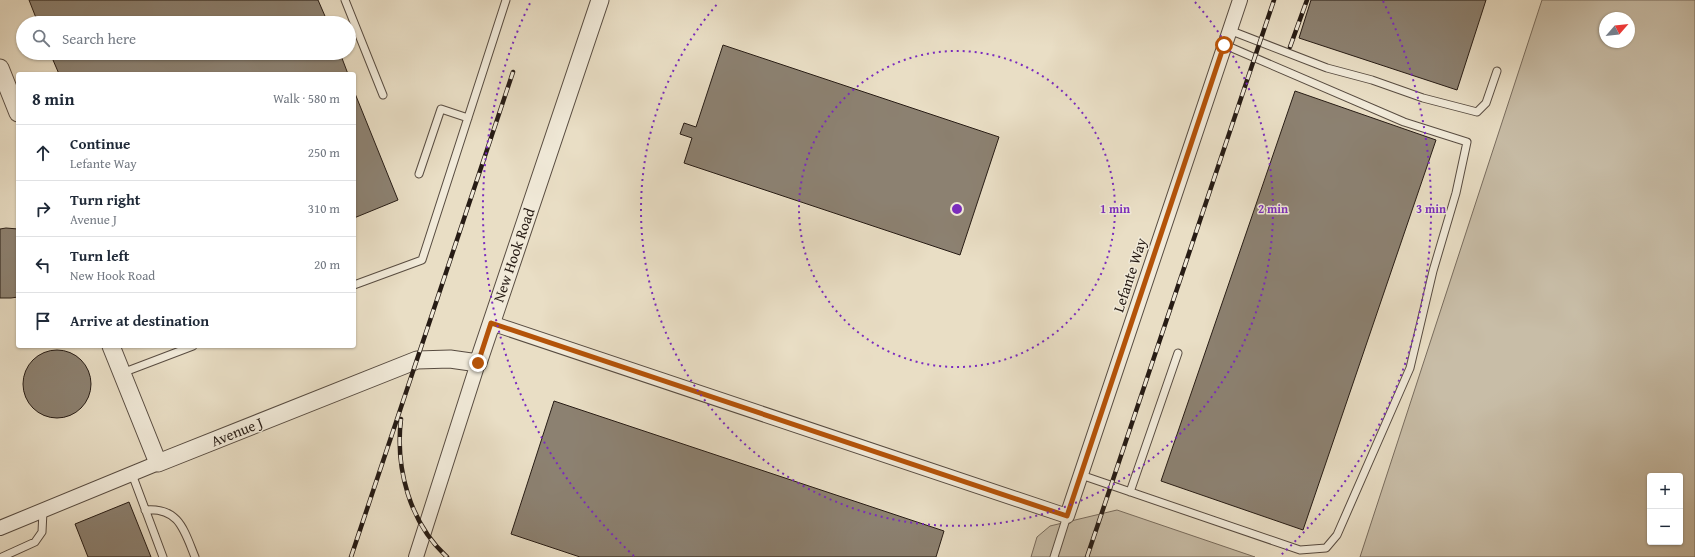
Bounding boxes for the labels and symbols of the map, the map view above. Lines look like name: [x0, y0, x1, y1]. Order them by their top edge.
north arrow: [1599, 12, 1635, 48]
route start: [1215, 36, 1233, 54]
text: 1 min: [1100, 200, 1130, 217]
text: 2 min: [1258, 200, 1288, 217]
text: 3 min: [1416, 200, 1446, 217]
centre of rings: [950, 202, 964, 216]
street label: New Hook Road: [488, 205, 539, 305]
street label: Lefante Way: [1108, 234, 1152, 315]
route end: [469, 354, 487, 372]
street label: Avenue J: [208, 412, 266, 451]

